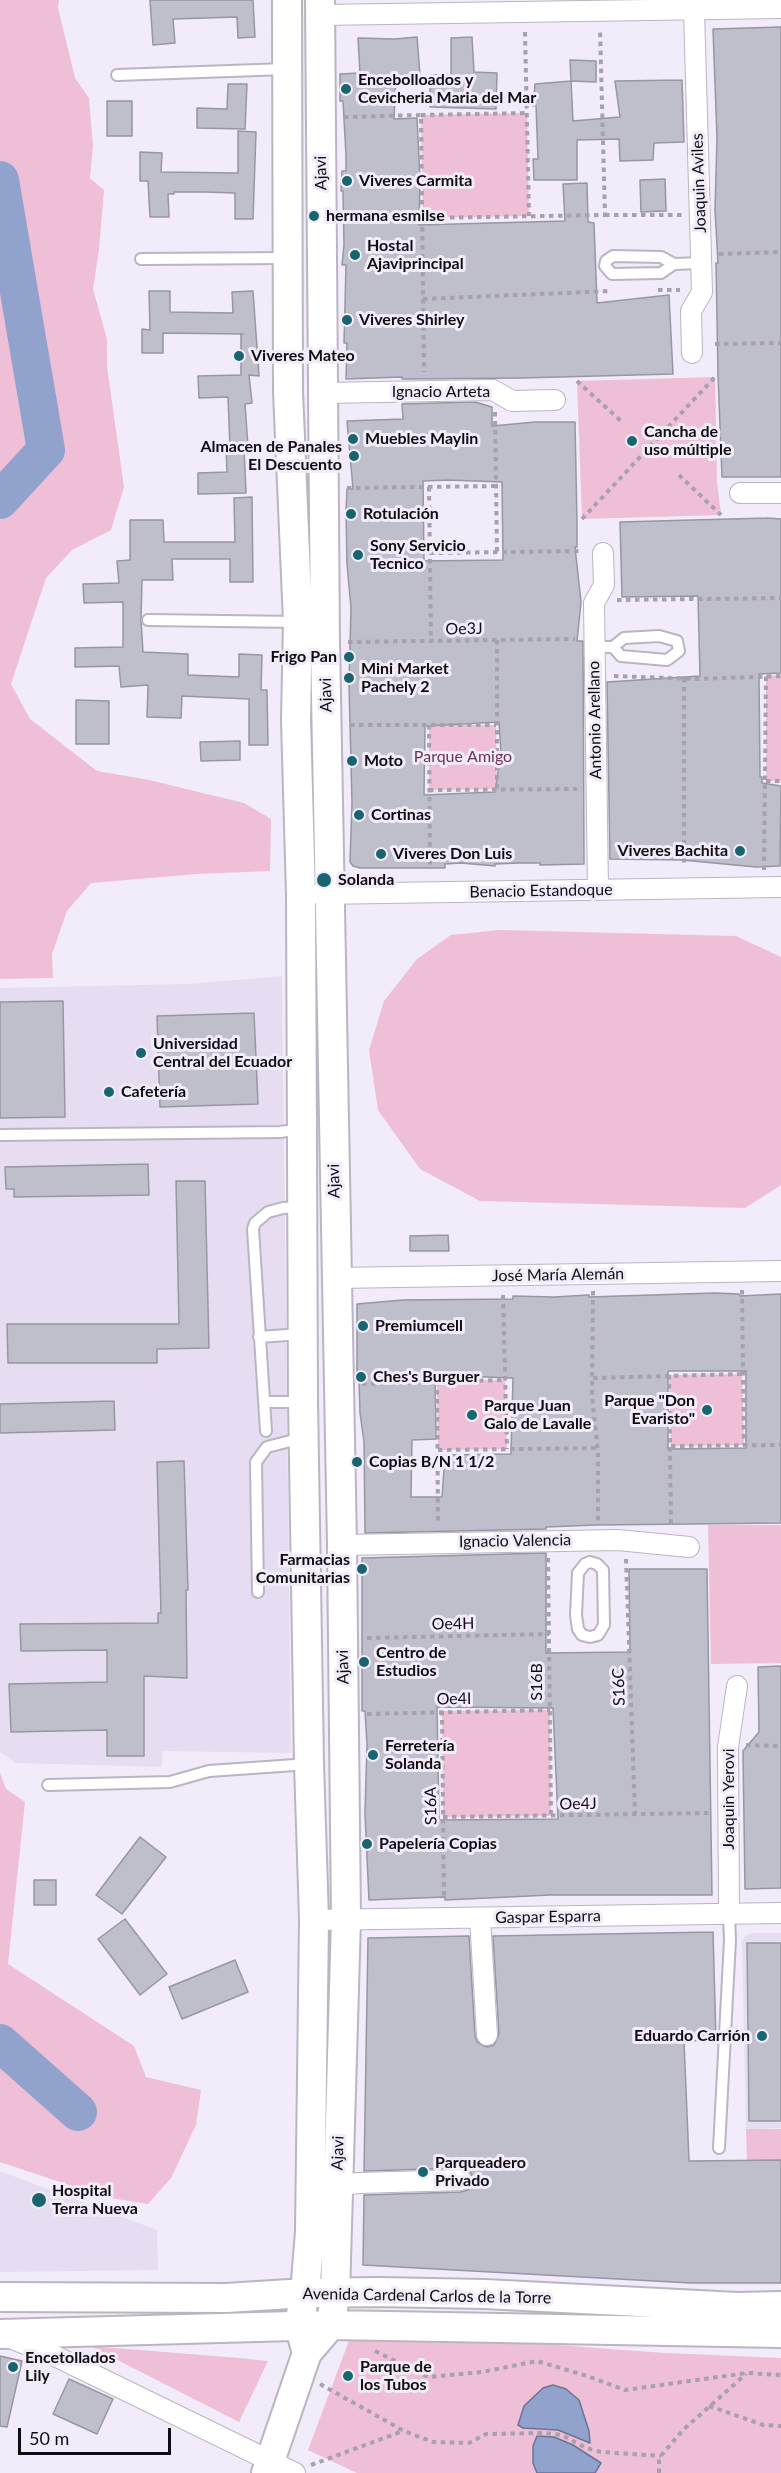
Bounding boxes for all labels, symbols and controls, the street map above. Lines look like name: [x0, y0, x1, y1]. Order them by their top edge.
place label: Encebolloados y Cevicheria Maria del Mar: [358, 70, 536, 108]
marker: Encebolloados y Cevicheria Maria del Mar: [339, 82, 353, 96]
street label: Joaquin Aviles: [688, 133, 710, 233]
street label: Ajavi: [311, 156, 331, 190]
place label: Viveres Carmita: [359, 171, 472, 191]
marker: Viveres Carmita: [340, 174, 354, 188]
place label: hermana esmilse: [326, 206, 445, 226]
marker: hermana esmilse: [307, 209, 321, 223]
place label: Hostal Ajaviprincipal: [367, 236, 464, 274]
marker: Hostal Ajaviprincipal: [348, 248, 362, 262]
place label: Viveres Shirley: [359, 310, 465, 330]
marker: Viveres Shirley: [340, 313, 354, 327]
place label: Viveres Mateo: [251, 346, 355, 366]
marker: Viveres Mateo: [232, 349, 246, 363]
street label: Ignacio Arteta: [392, 382, 490, 402]
place label: Cancha de uso múltiple: [644, 422, 731, 460]
place label: Muebles Maylin: [365, 429, 478, 449]
marker: Muebles Maylin: [346, 432, 360, 446]
marker: Cancha de uso múltiple: [625, 434, 639, 448]
place label: Almacen de Panales El Descuento: [200, 437, 342, 475]
marker: Almacen de Panales El Descuento: [347, 449, 361, 463]
place label: Rotulación: [363, 504, 439, 524]
marker: Rotulación: [344, 507, 358, 521]
place label: Sony Servicio Tecnico: [370, 536, 466, 574]
marker: Sony Servicio Tecnico: [351, 548, 365, 562]
street label: Oe3J: [445, 619, 483, 639]
place label: Frigo Pan: [270, 647, 337, 667]
marker: Frigo Pan: [342, 650, 356, 664]
place label: Mini Market Pachely 2: [361, 659, 449, 697]
street label: Antonio Arellano: [584, 661, 606, 779]
marker: Mini Market Pachely 2: [342, 671, 356, 685]
street label: Ajavi: [316, 678, 336, 712]
park label: Parque Amigo: [414, 747, 512, 767]
place label: Moto: [364, 751, 403, 771]
marker: Moto: [345, 754, 359, 768]
place label: Cortinas: [371, 805, 431, 825]
marker: Cortinas: [352, 808, 366, 822]
place label: Viveres Bachita: [617, 841, 728, 861]
place label: Viveres Don Luis: [393, 844, 512, 864]
marker: Viveres Bachita: [733, 844, 747, 858]
marker: Viveres Don Luis: [374, 847, 388, 861]
place label: Solanda: [338, 870, 394, 890]
marker: Solanda: [315, 871, 333, 889]
street label: Benacio Estandoque: [469, 880, 613, 902]
place label: Universidad Central del Ecuador: [153, 1034, 292, 1072]
marker: Universidad Central del Ecuador: [134, 1046, 148, 1060]
place label: Cafetería: [121, 1082, 186, 1102]
marker: Cafetería: [102, 1085, 116, 1099]
street label: Ajavi: [324, 1164, 344, 1198]
street label: José María Alemán: [492, 1264, 624, 1286]
place label: Premiumcell: [375, 1316, 463, 1336]
marker: Premiumcell: [356, 1319, 370, 1333]
place label: Ches's Burguer: [373, 1367, 480, 1387]
marker: Ches's Burguer: [354, 1370, 368, 1384]
place label: Parque "Don Evaristo": [604, 1391, 695, 1429]
place label: Parque Juan Galo de Lavalle: [484, 1396, 591, 1434]
marker: Parque "Don Evaristo": [700, 1403, 714, 1417]
marker: Parque Juan Galo de Lavalle: [465, 1408, 479, 1422]
place label: Copias B/N 1 1/2: [369, 1452, 494, 1472]
marker: Copias B/N 1 1/2: [350, 1455, 364, 1469]
street label: Ignacio Valencia: [459, 1530, 571, 1552]
place label: Farmacias Comunitarias: [256, 1550, 350, 1588]
marker: Farmacias Comunitarias: [355, 1562, 369, 1576]
street label: Oe4H: [432, 1614, 474, 1634]
place label: Centro de Estudios: [376, 1643, 446, 1681]
street label: Ajavi: [333, 1650, 353, 1684]
marker: Centro de Estudios: [357, 1655, 371, 1669]
street label: S16B: [527, 1663, 547, 1701]
street label: S16C: [609, 1668, 629, 1706]
street label: Oe4I: [436, 1689, 472, 1709]
place label: Ferretería Solanda: [385, 1736, 455, 1774]
marker: Ferretería Solanda: [366, 1748, 380, 1762]
street label: Joaquin Yerovi: [719, 1748, 739, 1850]
street label: S16A: [421, 1787, 441, 1825]
street label: Oe4J: [559, 1794, 597, 1814]
place label: Papelería Copias: [379, 1834, 497, 1854]
marker: Papelería Copias: [360, 1837, 374, 1851]
street label: Gaspar Esparra: [495, 1906, 601, 1928]
place label: Eduardo Carrión: [634, 2026, 750, 2046]
marker: Eduardo Carrión: [755, 2029, 769, 2043]
street label: Ajavi: [328, 2135, 348, 2171]
place label: Parqueadero Privado: [435, 2153, 526, 2191]
marker: Parqueadero Privado: [416, 2165, 430, 2179]
place label: Hospital Terra Nueva: [52, 2181, 138, 2219]
marker: Hospital Terra Nueva: [30, 2191, 48, 2209]
street label: Avenida Cardenal Carlos de la Torre: [302, 2284, 552, 2308]
place label: Encetollados Lily: [25, 2348, 116, 2386]
place label: Parque de los Tubos: [360, 2357, 432, 2395]
marker: Encetollados Lily: [6, 2360, 20, 2374]
marker: Parque de los Tubos: [341, 2369, 355, 2383]
scale bar: [21, 2416, 174, 2454]
text: 50 m: [29, 2427, 69, 2449]

